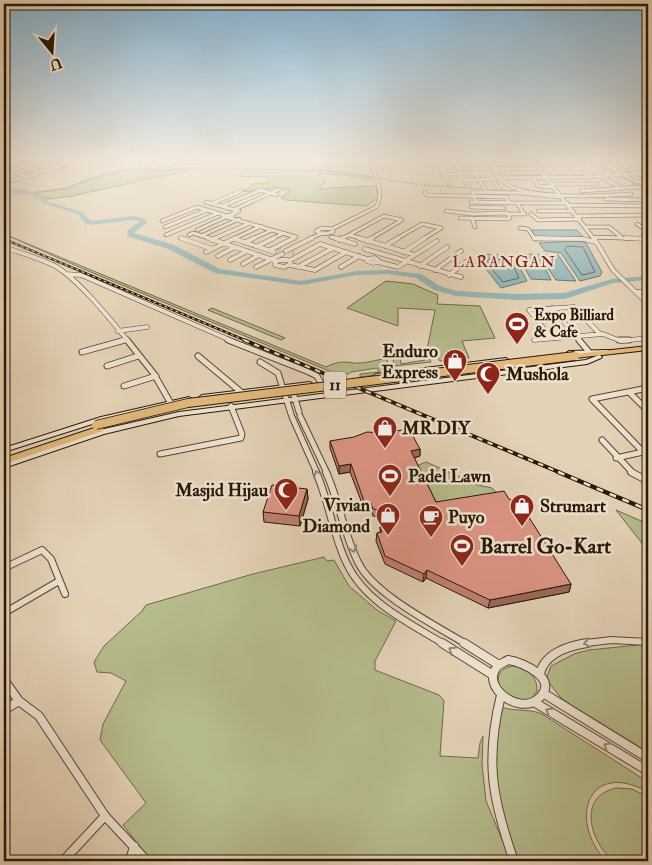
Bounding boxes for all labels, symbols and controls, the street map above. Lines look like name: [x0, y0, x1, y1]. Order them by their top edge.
north arrow: [28, 28, 78, 78]
text: U: [47, 54, 64, 74]
district label: LARANGAN: [452, 252, 556, 272]
place label: Expo Billiard & Cafe: [534, 306, 615, 342]
sports icon: Expo Billiard & Cafe: [504, 311, 530, 345]
place label: Enduro Express: [381, 340, 438, 384]
shop icon: Enduro Express: [442, 348, 468, 382]
mosque icon: Mushola: [475, 361, 501, 395]
place label: Mushola: [505, 363, 569, 386]
road number: 11: [324, 372, 346, 398]
shop icon: MR.DIY: [372, 415, 398, 449]
place label: MR.DIY: [401, 417, 471, 440]
sports icon: Padel Lawn: [377, 463, 403, 497]
place label: Padel Lawn: [408, 465, 492, 488]
one-way arrow: [313, 470, 324, 479]
mosque icon: Masjid Hijau: [273, 477, 299, 511]
place label: Masjid Hijau: [174, 479, 269, 502]
shop icon: Strumart: [509, 493, 535, 527]
place label: Vivian Diamond: [303, 494, 371, 538]
place label: Strumart: [540, 495, 606, 518]
shop icon: Vivian Diamond: [375, 502, 401, 536]
cafe icon: Puyo: [418, 504, 444, 538]
place label: Puyo: [448, 506, 485, 529]
sports icon: Barrel Go-Kart: [449, 533, 475, 567]
place label: Barrel Go-Kart: [480, 533, 611, 560]
one-way arrow: [348, 545, 358, 553]
one-way arrow: [583, 637, 592, 648]
one-way arrow: [448, 646, 457, 656]
one-way arrow: [545, 707, 554, 717]
one-way arrow: [603, 742, 612, 752]

